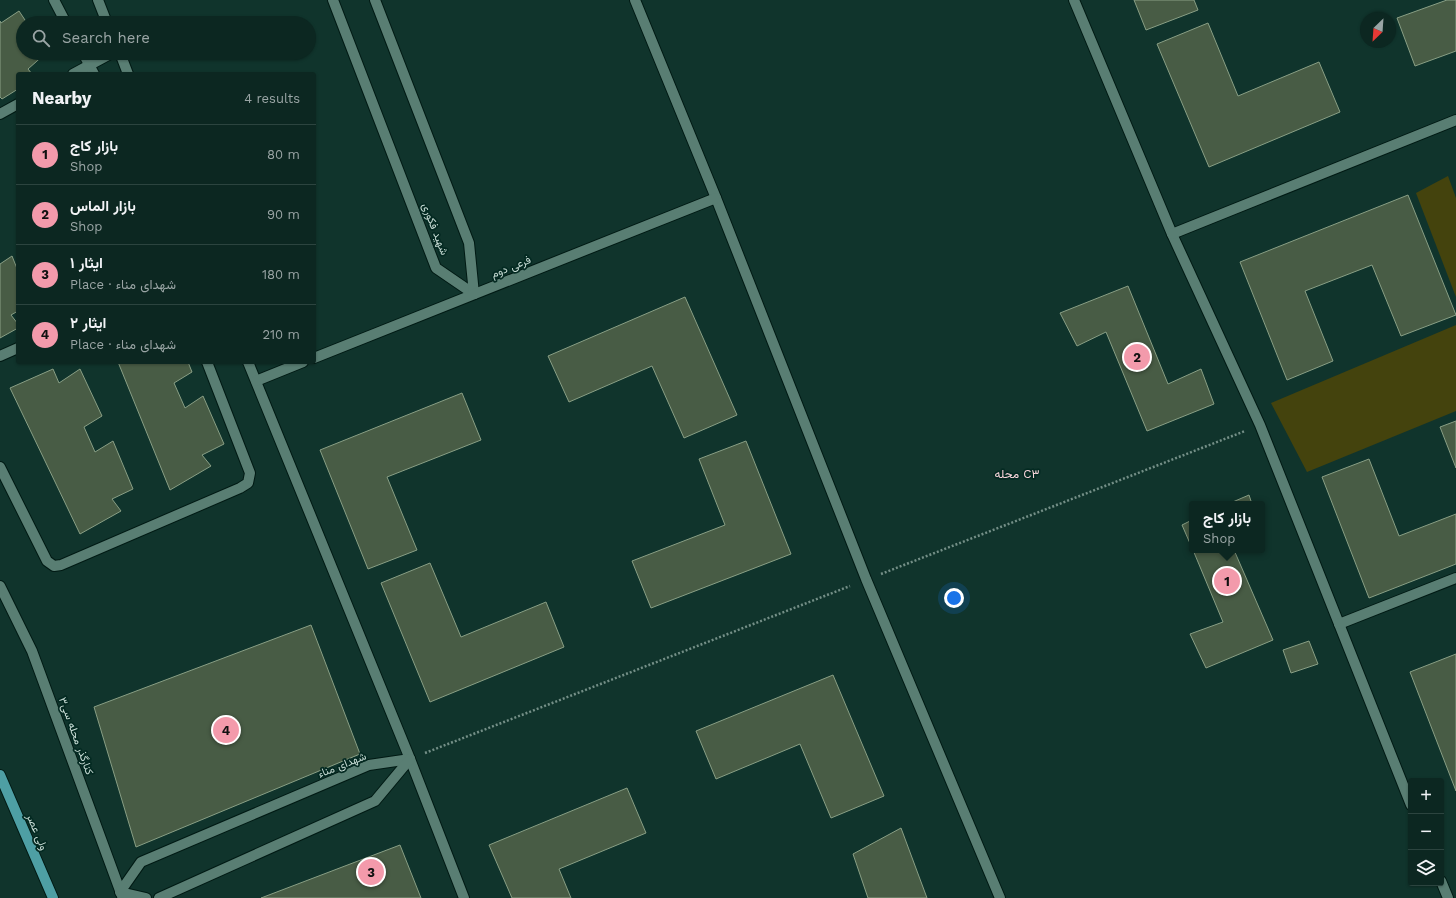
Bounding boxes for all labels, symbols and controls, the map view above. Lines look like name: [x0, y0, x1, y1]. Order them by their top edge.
north arrow: [1360, 12, 1396, 48]
search box: [16, 16, 316, 60]
icon: search: [30, 27, 52, 49]
text: Search here: [62, 29, 150, 47]
text: Nearby: [32, 88, 91, 108]
text: 4 results: [244, 91, 300, 106]
text: بازار کاج: [70, 137, 118, 155]
text: 1: [42, 147, 48, 162]
text: 80 m: [267, 147, 300, 162]
text: Shop: [70, 159, 102, 174]
text: بازار الماس: [70, 197, 136, 215]
street label: شهید فکوری: [419, 201, 451, 257]
text: 2: [41, 207, 49, 222]
text: 90 m: [267, 207, 300, 222]
text: Shop: [70, 219, 102, 234]
street label: فرعی دوم: [489, 253, 533, 282]
text: ایثار ۱: [70, 254, 103, 272]
text: 3: [41, 267, 49, 282]
text: 180 m: [262, 267, 300, 282]
text: Place · شهدای مناء: [70, 277, 176, 292]
text: ایثار ۲: [70, 314, 106, 332]
text: 4: [41, 327, 49, 342]
text: 210 m: [262, 327, 300, 342]
text: Place · شهدای مناء: [70, 337, 176, 352]
pin: 2: [1124, 342, 1150, 372]
district label: محله C۳: [995, 467, 1040, 481]
popup: [1189, 501, 1265, 553]
text: بازار کاج: [1203, 509, 1251, 527]
text: Shop: [1203, 531, 1235, 546]
pin: 1: [1214, 566, 1240, 596]
your location: [944, 588, 964, 608]
street label: کنارگذر محله سی۳: [56, 695, 96, 777]
pin: 4: [213, 715, 239, 745]
street label: شهدای مناء: [316, 749, 368, 781]
map controls: [1408, 778, 1444, 886]
button: +: [1408, 778, 1444, 814]
street label: ولی عصر: [23, 811, 51, 852]
button: −: [1408, 814, 1444, 850]
button: layers: [1408, 850, 1444, 886]
pin: 3: [358, 857, 384, 887]

